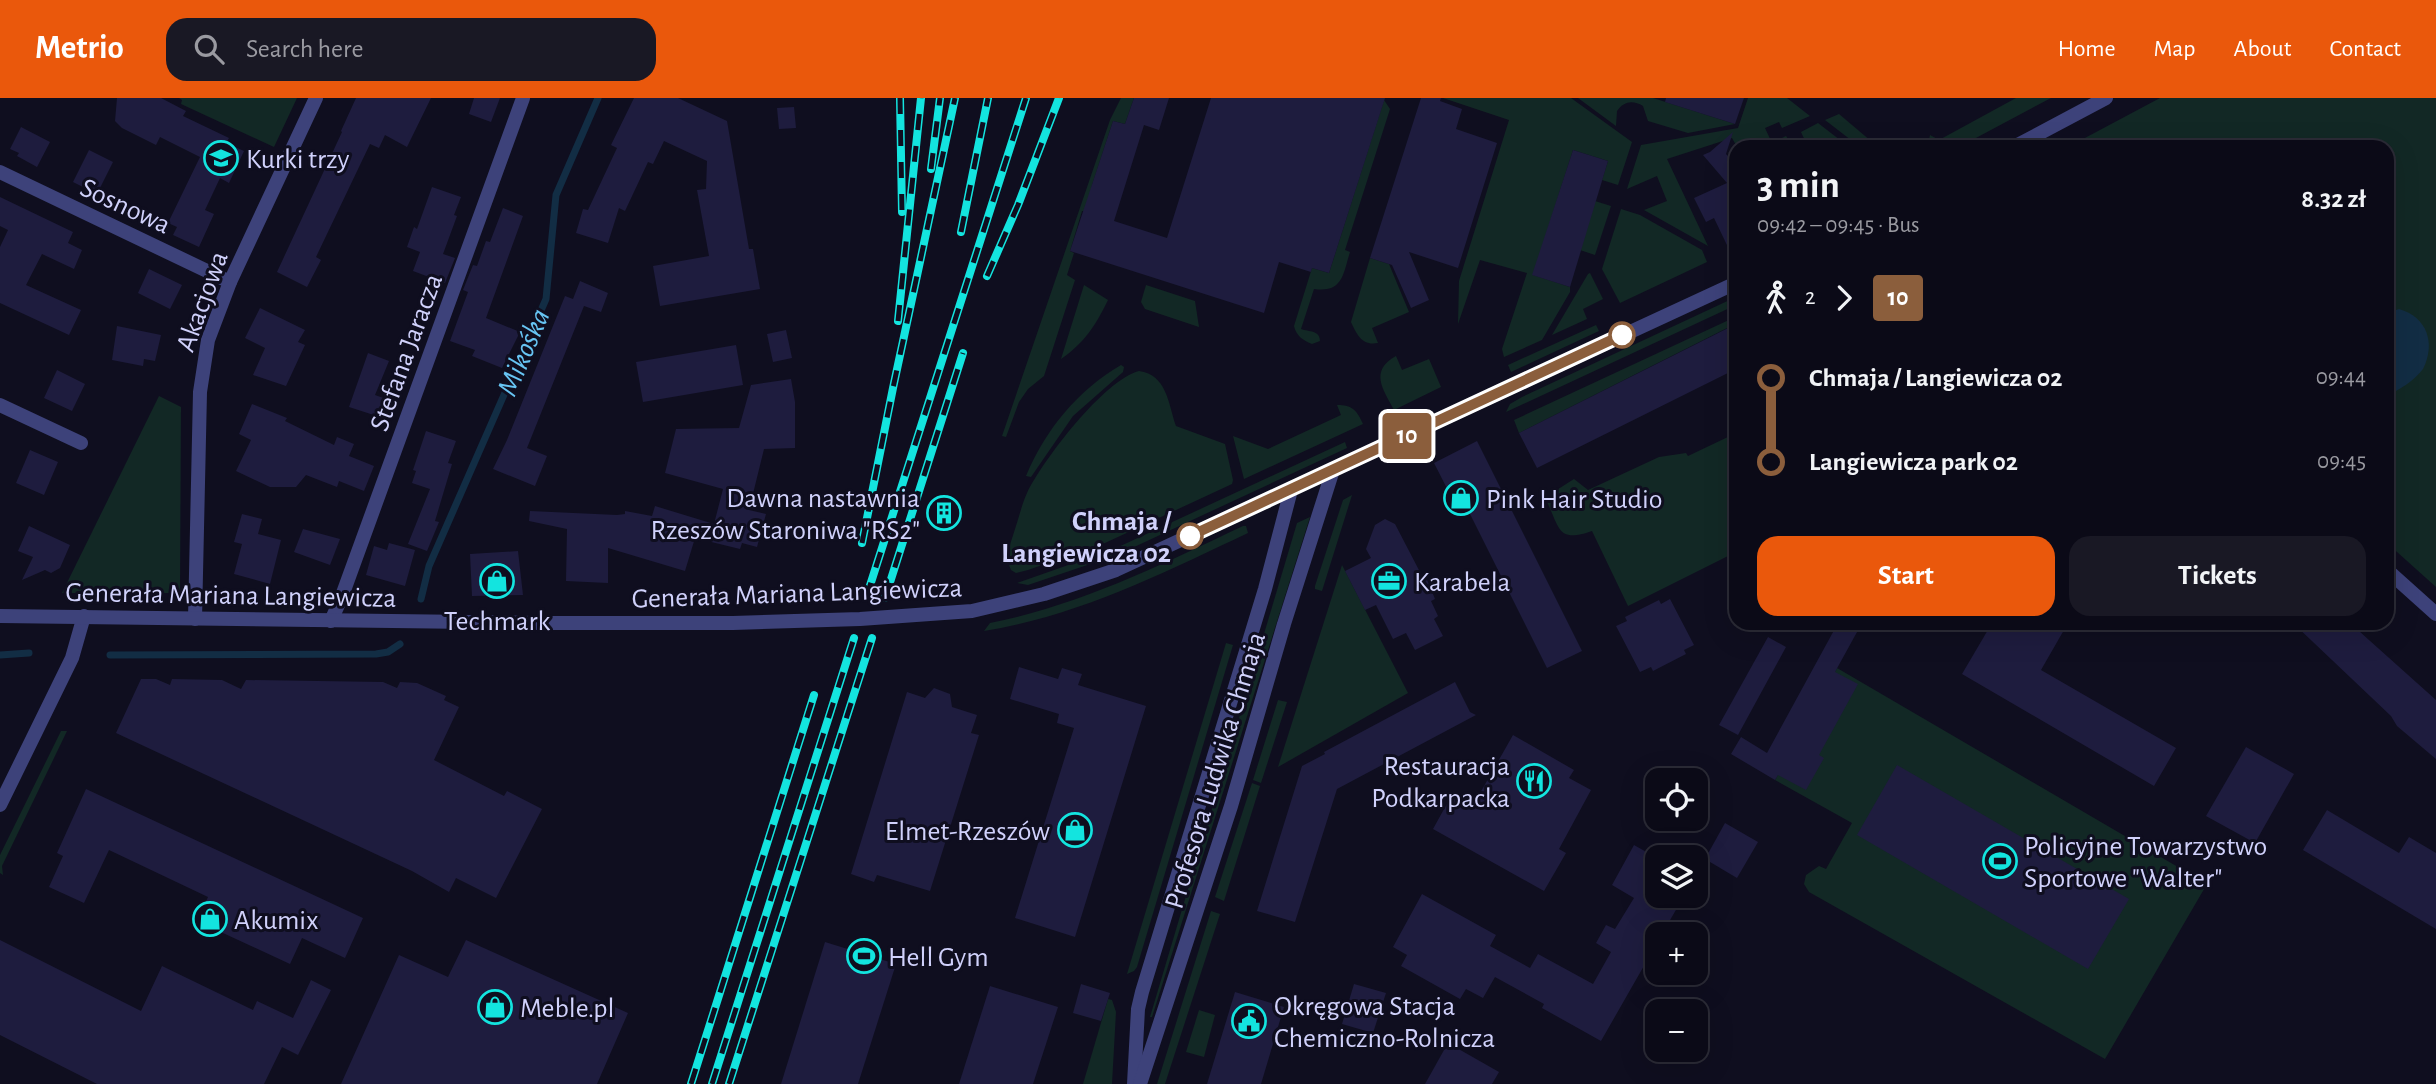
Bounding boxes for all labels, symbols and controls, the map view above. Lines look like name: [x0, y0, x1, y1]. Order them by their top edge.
search box: [166, 18, 656, 81]
icon: search: [190, 30, 228, 68]
text: Metrio: [35, 32, 124, 65]
text: Search here: [246, 36, 363, 62]
text: Home: [2058, 37, 2116, 61]
text: Map: [2154, 37, 2196, 61]
text: About: [2234, 37, 2291, 61]
text: Contact: [2329, 37, 2401, 61]
school or university icon: Kurki trzy: [202, 139, 240, 177]
place label: Kurki trzy: [246, 146, 350, 174]
text: 3 min: [1757, 167, 1840, 205]
street label: Sosnowa: [76, 174, 175, 240]
text: 8.32 zł: [2301, 186, 2366, 212]
text: 09:42 – 09:45 · Bus: [1757, 214, 1920, 237]
street label: Akacjowa: [172, 248, 234, 355]
street label: Stefana Jaracza: [365, 270, 448, 435]
icon: walk: [1757, 279, 1795, 317]
icon: forward: [1825, 279, 1863, 317]
text: 2: [1805, 286, 1815, 309]
text: 10: [1887, 286, 1909, 310]
water label: Mikośka: [492, 304, 556, 400]
unlabelled marker: [1609, 322, 1635, 348]
text: Chmaja / Langiewicza 02: [1809, 365, 2063, 391]
text: 09:44: [2316, 366, 2366, 389]
line badge: 10: [1376, 413, 1438, 459]
text: 10: [1396, 424, 1418, 448]
text: Langiewicza park 02: [1809, 449, 2018, 475]
text: 09:45: [2317, 450, 2366, 473]
shop icon: Pink Hair Studio: [1442, 479, 1480, 517]
place label: Dawna nastawnia Rzeszów Staroniwa "RS2": [650, 485, 920, 545]
place label: Pink Hair Studio: [1486, 486, 1663, 514]
building icon: Dawna nastawnia Rzeszów Staroniwa "RS2": [925, 494, 963, 532]
place label: Chmaja / Langiewicza 02: [1001, 508, 1172, 568]
marker: Chmaja / Langiewicza 02: [1177, 523, 1203, 549]
button: Start: [1757, 536, 2055, 616]
button: Tickets: [2069, 536, 2366, 616]
shop icon: Techmark: [478, 562, 516, 600]
office icon: Karabela: [1370, 562, 1408, 600]
place label: Karabela: [1414, 569, 1511, 597]
street label: Generała Mariana Langiewicza: [631, 574, 963, 614]
street label: Generała Mariana Langiewicza: [65, 579, 397, 613]
place label: Techmark: [444, 608, 551, 636]
street label: Profesora Ludwika Chmaja: [1160, 629, 1271, 912]
place label: Restauracja Podkarpacka: [1371, 753, 1510, 813]
restaurant icon: Restauracja Podkarpacka: [1515, 762, 1553, 800]
map controls: [1645, 768, 1708, 1062]
button: locate: [1645, 768, 1708, 831]
shop icon: Elmet-Rzeszów: [1056, 811, 1094, 849]
place label: Elmet-Rzeszów: [885, 818, 1050, 846]
place label: Policyjne Towarzystwo Sportowe "Walter": [2024, 833, 2267, 893]
sports icon: Policyjne Towarzystwo Sportowe "Walter": [1981, 842, 2019, 880]
button: layers: [1645, 845, 1708, 908]
shop icon: Akumix: [191, 900, 229, 938]
place label: Akumix: [234, 907, 318, 935]
button: +: [1645, 922, 1708, 985]
sports icon: Hell Gym: [845, 937, 883, 975]
place label: Hell Gym: [888, 944, 989, 972]
shop icon: Meble.pl: [476, 988, 514, 1026]
place label: Okręgowa Stacja Chemiczno-Rolnicza: [1274, 993, 1495, 1053]
place label: Meble.pl: [520, 995, 615, 1023]
button: −: [1645, 999, 1708, 1062]
public building icon: Okręgowa Stacja Chemiczno-Rolnicza: [1230, 1002, 1268, 1040]

